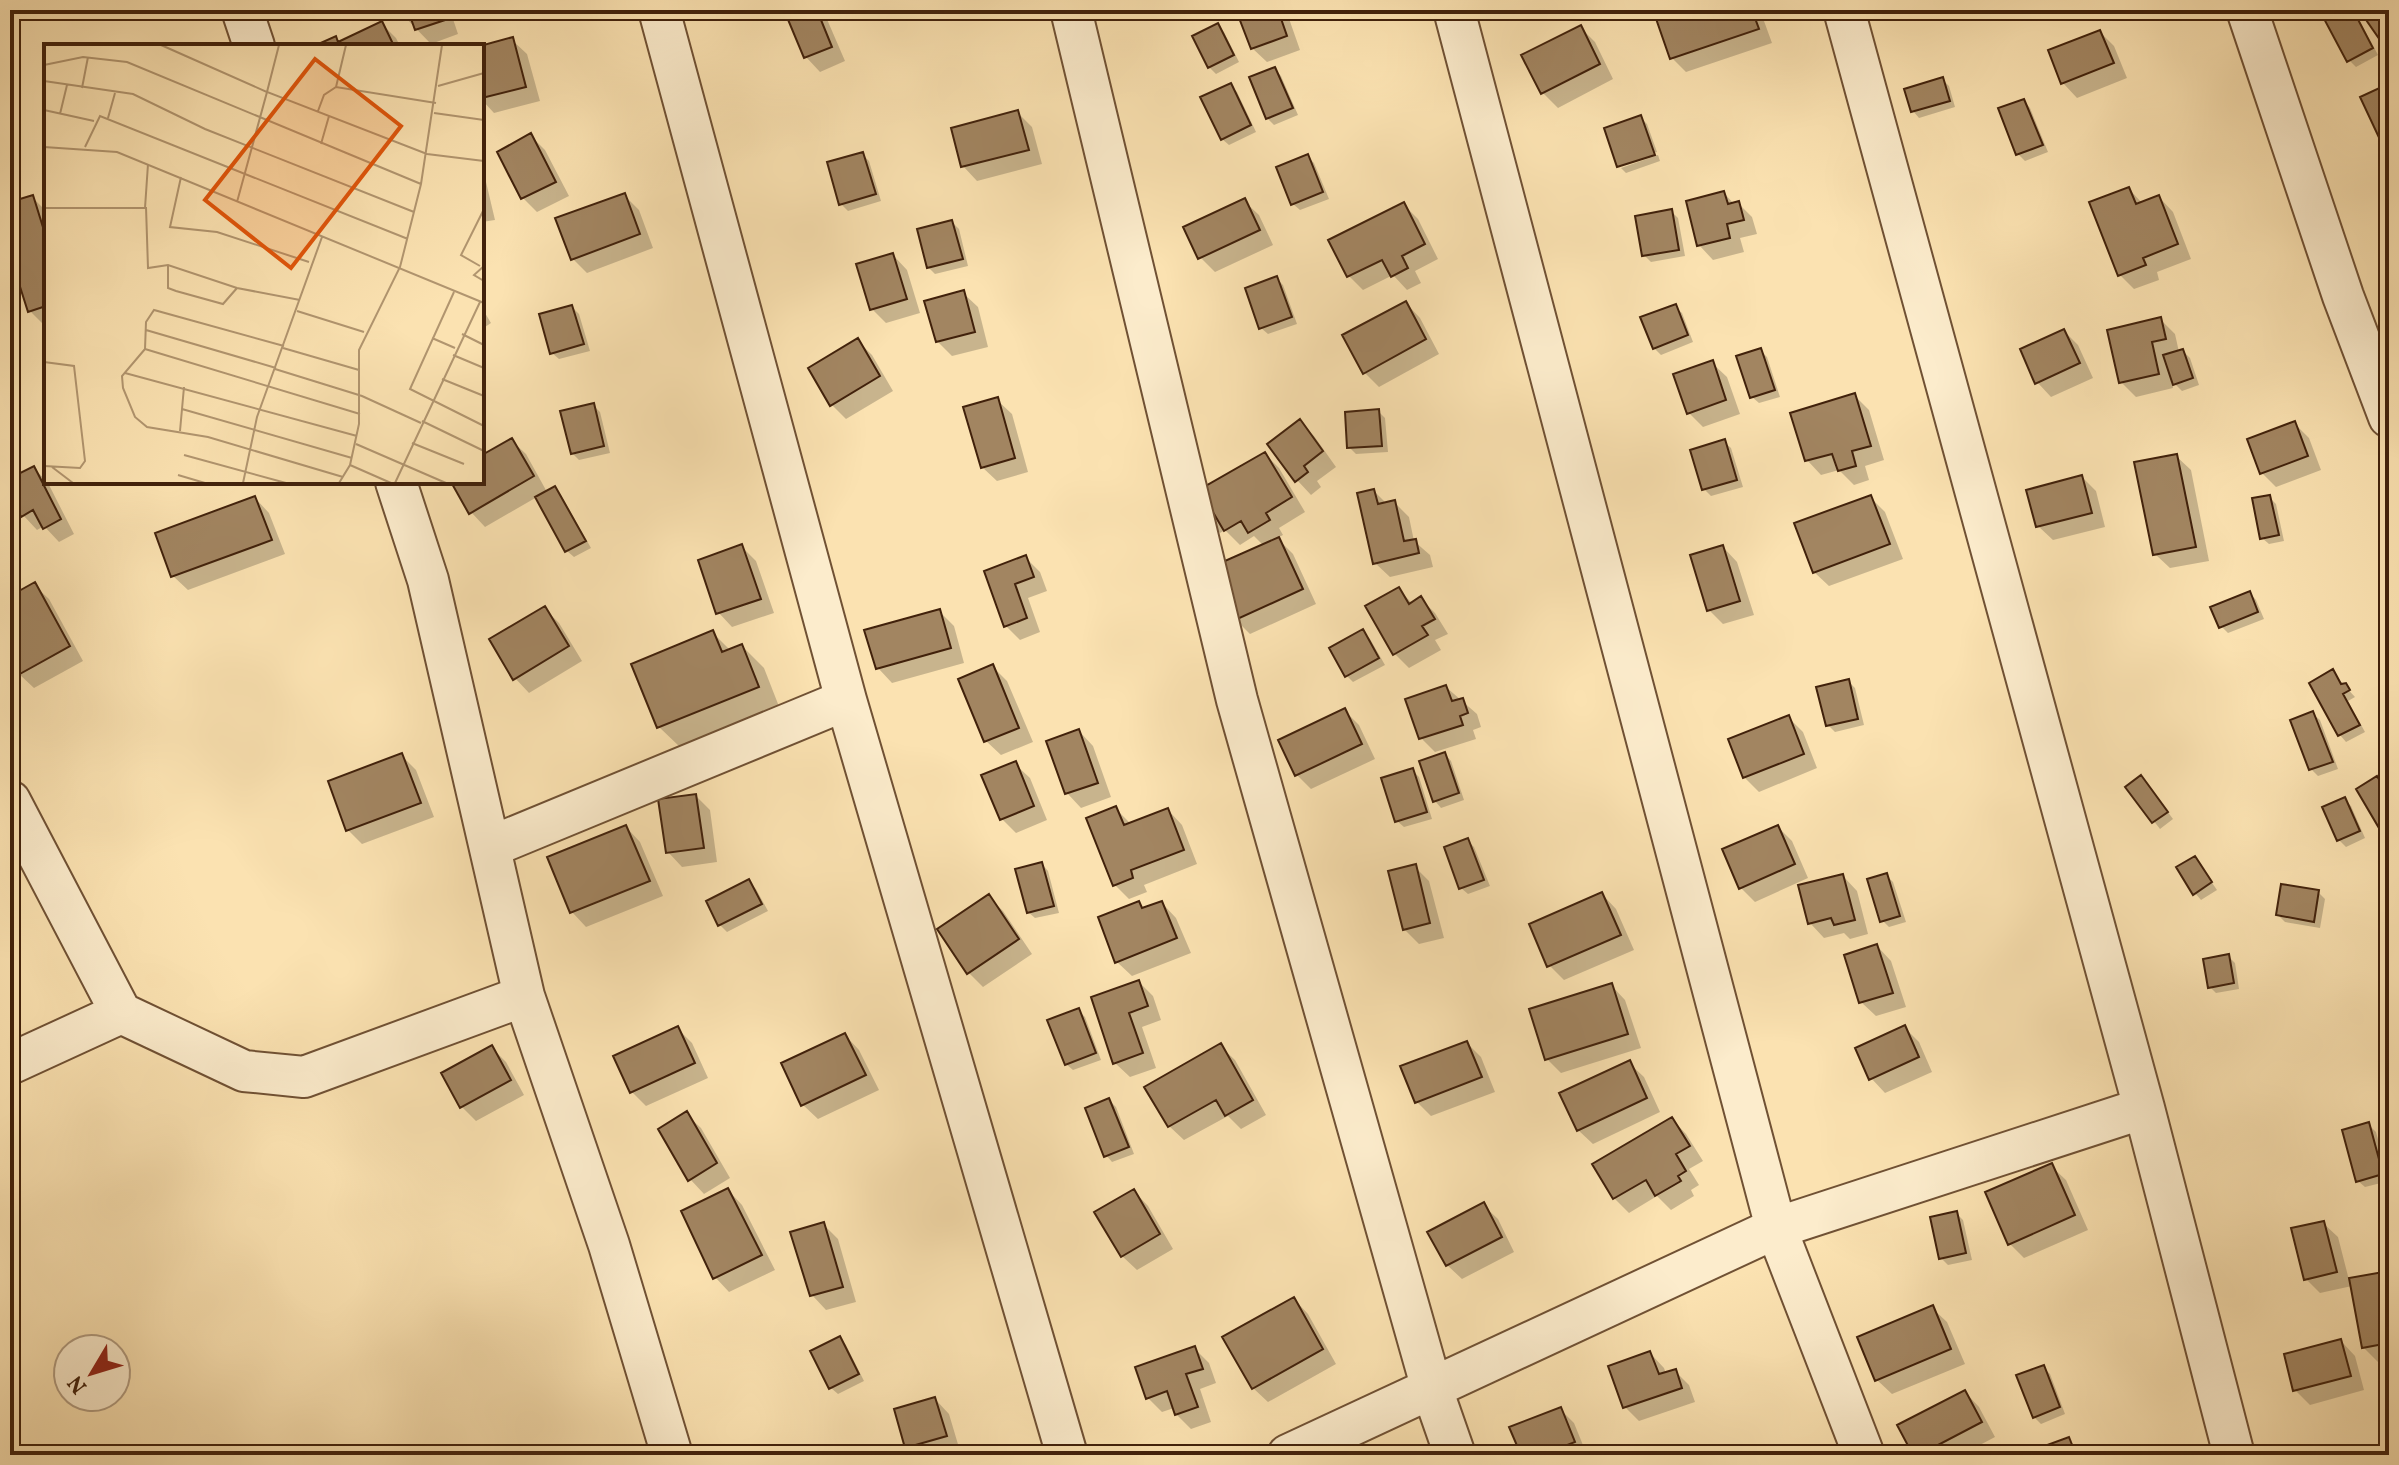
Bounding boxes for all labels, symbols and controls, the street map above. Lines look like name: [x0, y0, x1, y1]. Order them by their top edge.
inset map: [44, 44, 484, 484]
north arrow: [52, 1333, 132, 1413]
text: N: [61, 1368, 95, 1400]

